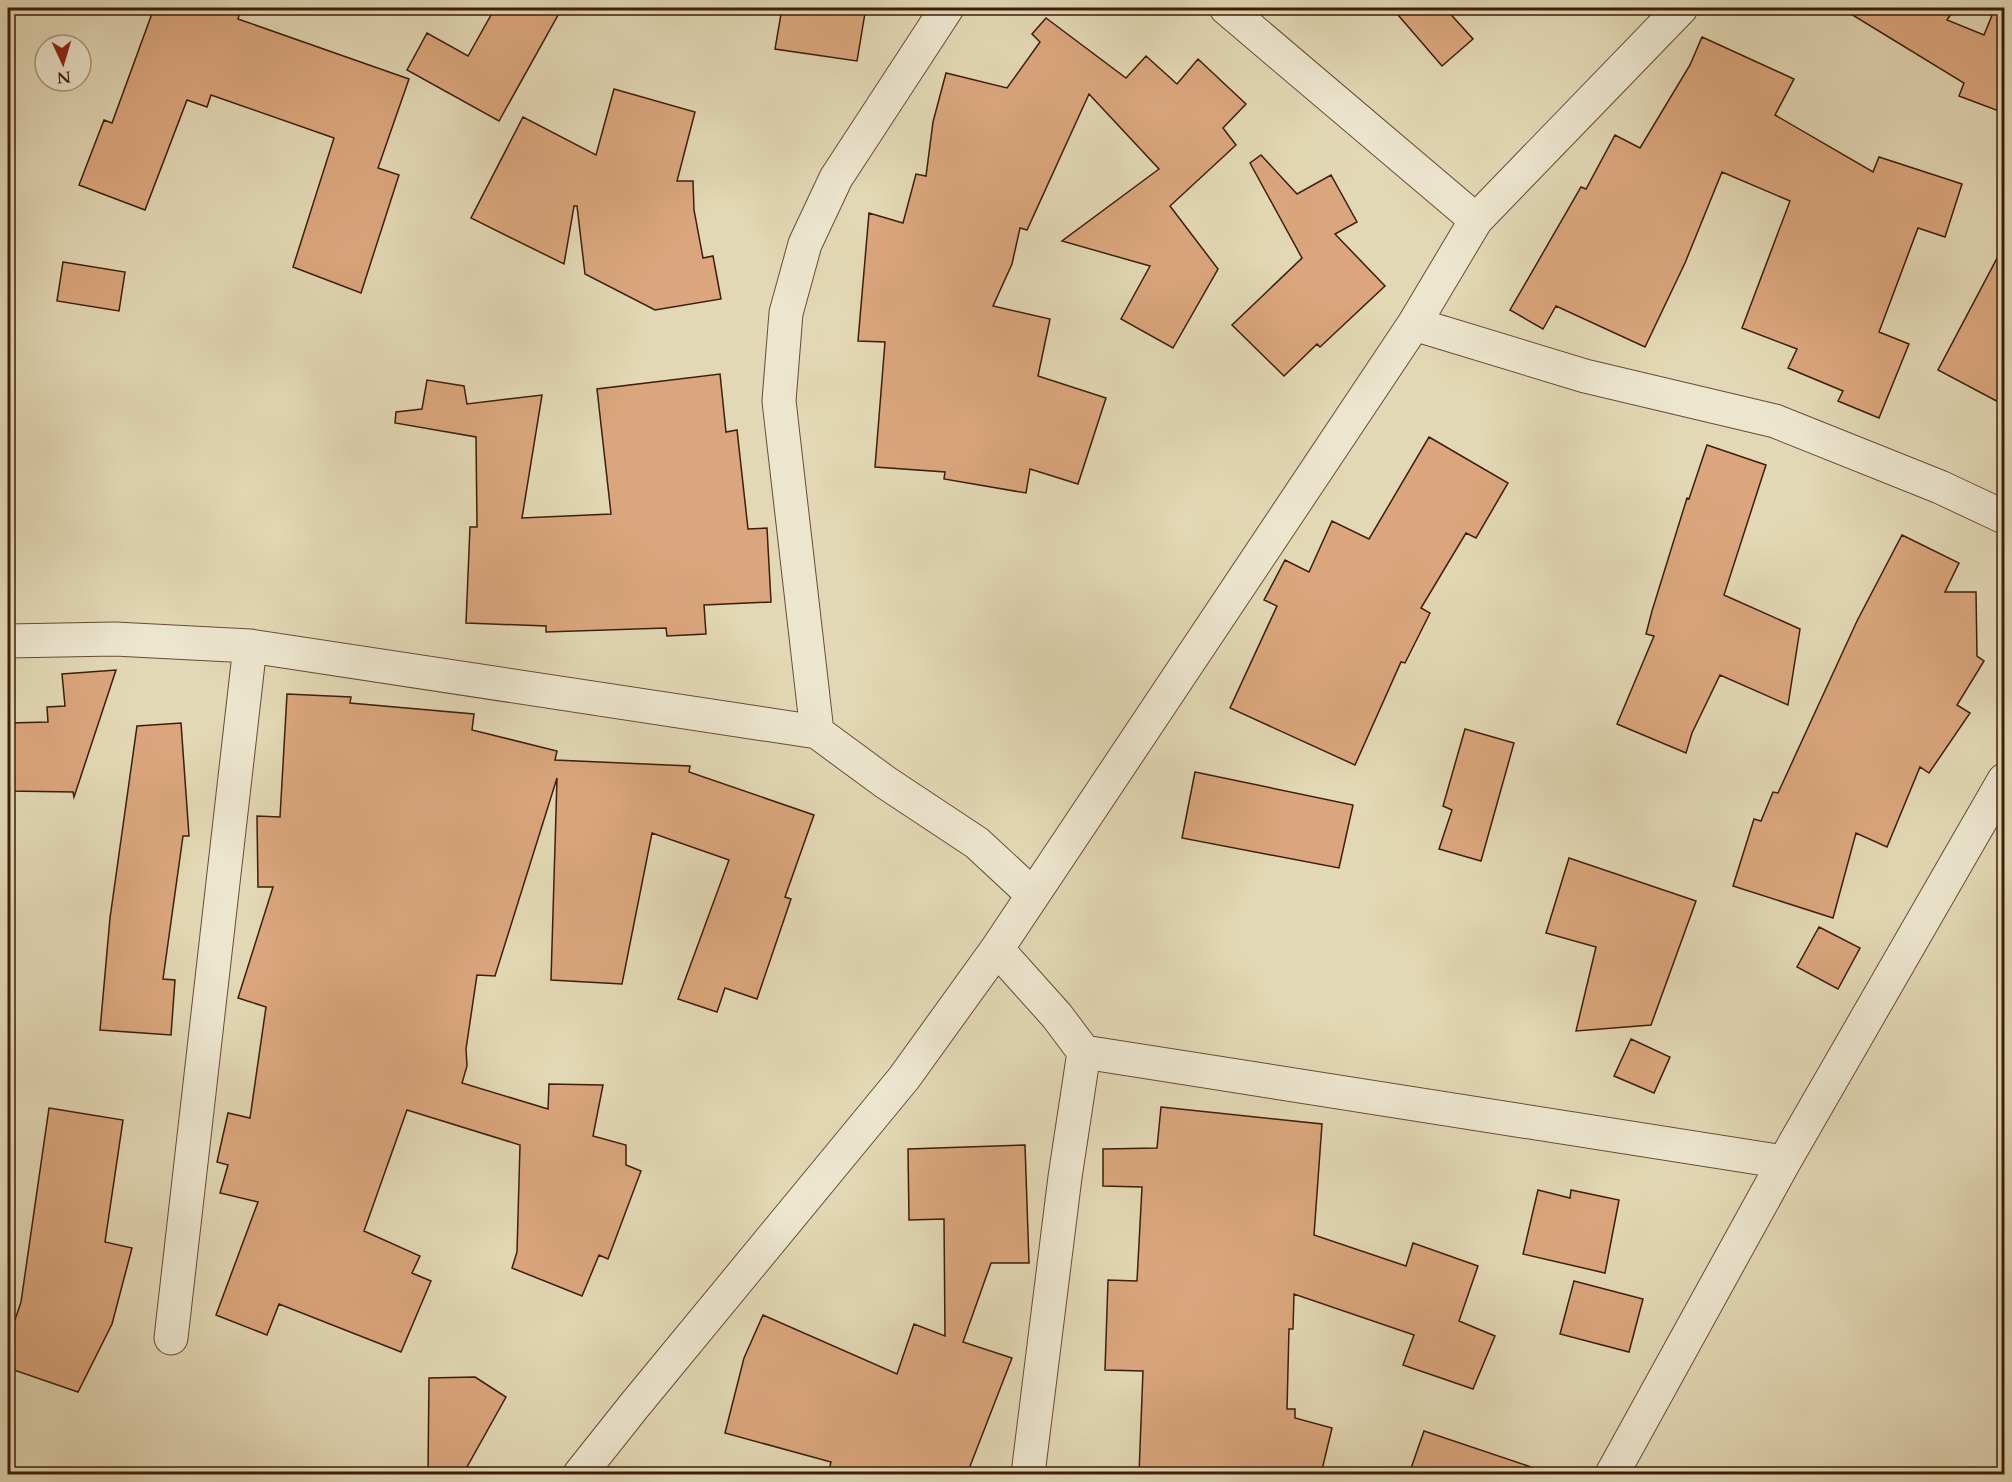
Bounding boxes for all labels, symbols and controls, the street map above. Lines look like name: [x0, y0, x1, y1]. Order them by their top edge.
north arrow: [33, 33, 93, 93]
text: N: [56, 66, 72, 88]

